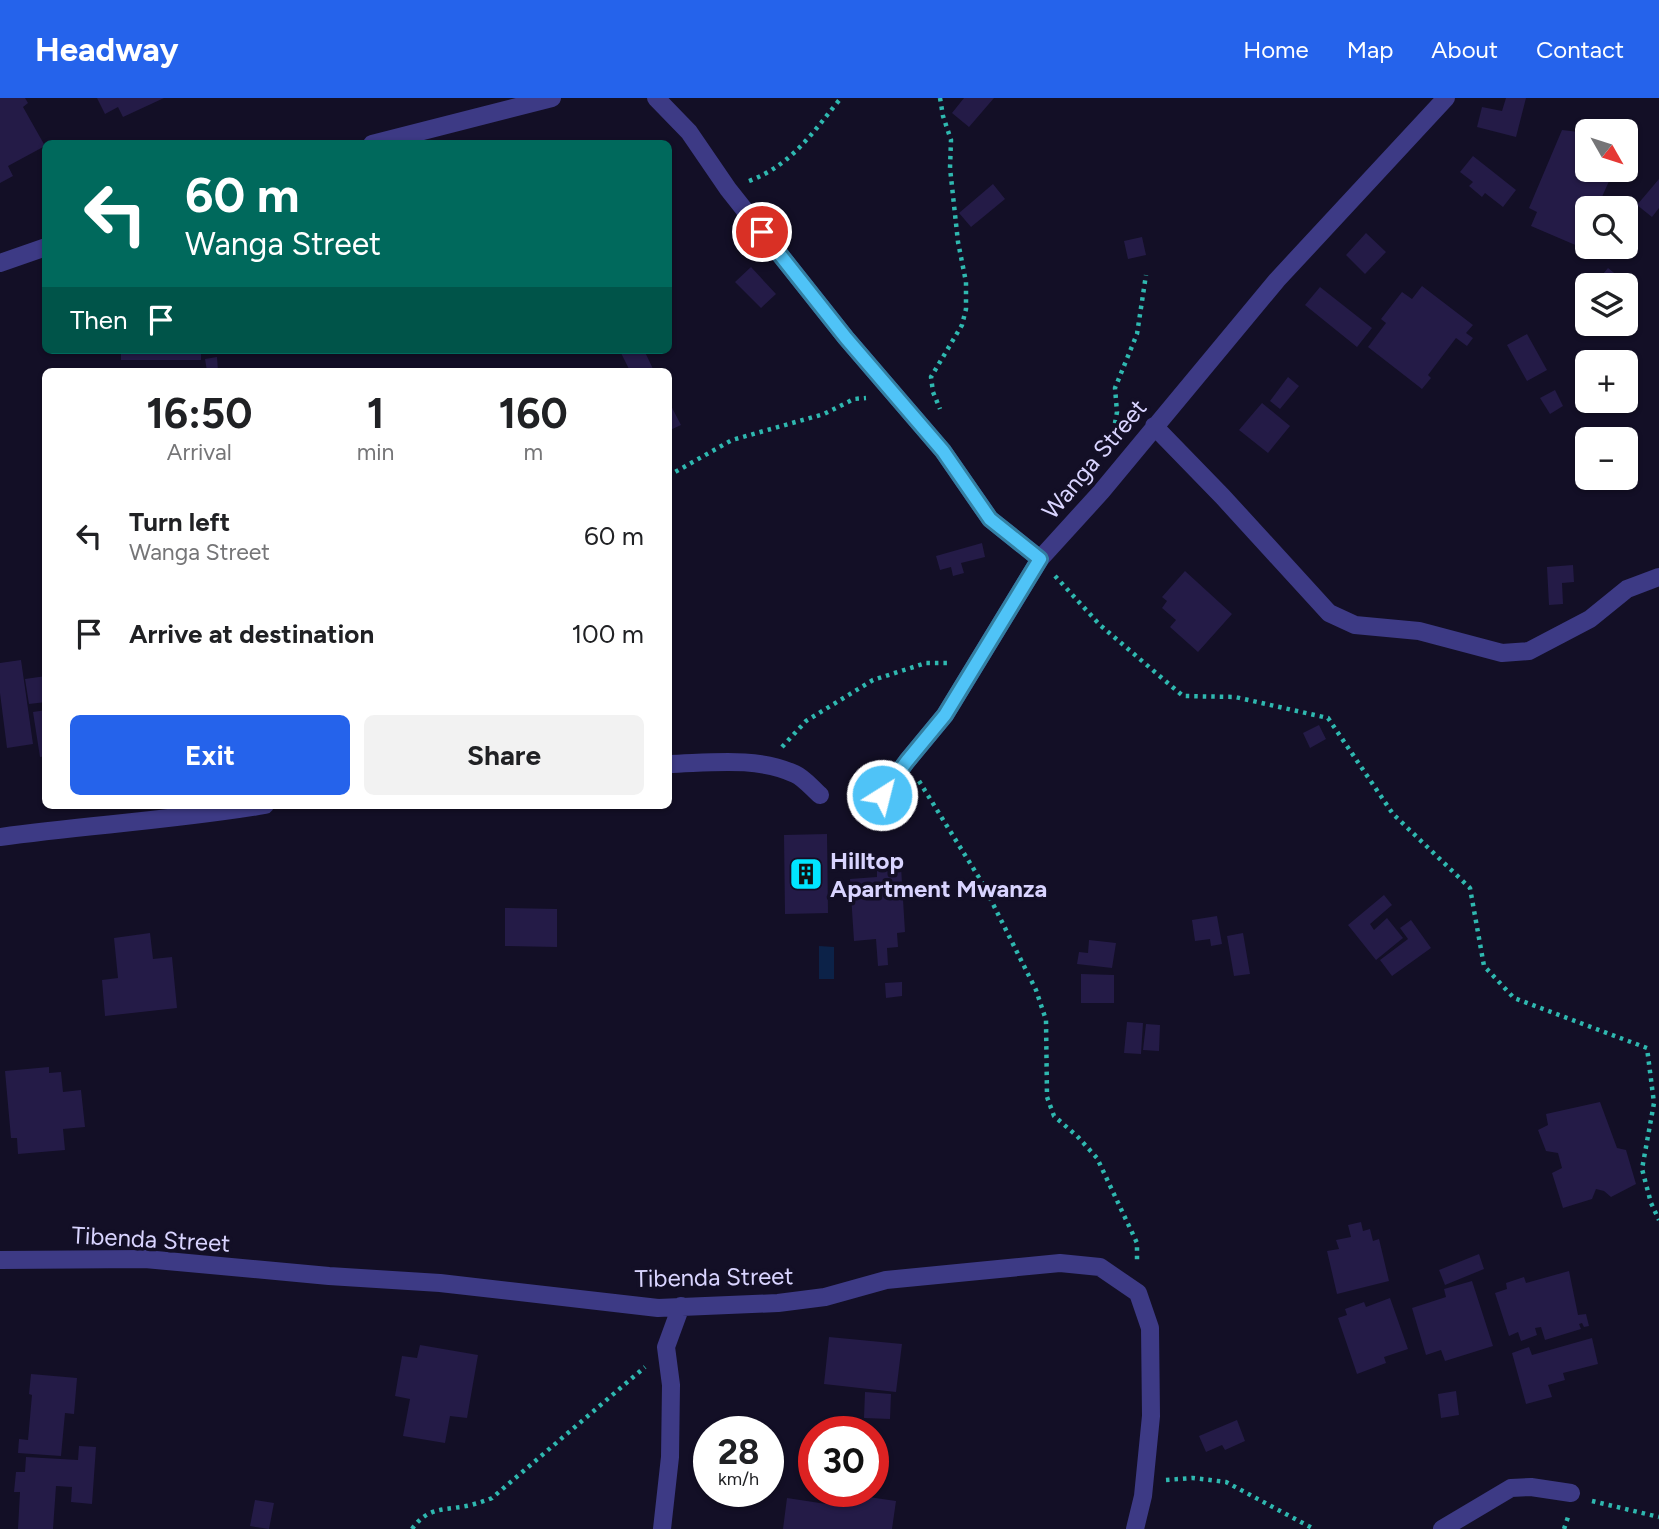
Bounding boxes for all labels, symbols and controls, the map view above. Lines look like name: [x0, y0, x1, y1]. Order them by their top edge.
text: Headway: [35, 30, 178, 69]
text: Home: [1243, 35, 1309, 64]
text: Map: [1347, 35, 1393, 64]
text: About: [1431, 35, 1498, 64]
text: Contact: [1536, 35, 1624, 64]
north arrow: [1575, 119, 1638, 182]
map controls: [1575, 119, 1638, 490]
text: 60 m: [185, 165, 300, 224]
icon: left: [70, 168, 161, 259]
button: search: [1575, 196, 1638, 259]
pin: [732, 202, 792, 262]
icon: arrive: [743, 213, 781, 251]
text: Wanga Street: [185, 225, 381, 263]
button: layers: [1575, 273, 1638, 336]
icon: arrive: [142, 301, 180, 339]
text: Then: [70, 304, 128, 336]
button: +: [1575, 350, 1638, 413]
text: 16:50: [146, 388, 253, 439]
text: 1: [367, 388, 384, 439]
text: 160: [499, 388, 568, 439]
street label: Wanga Street: [1036, 393, 1152, 525]
button: −: [1575, 427, 1638, 490]
text: Arrival: [167, 438, 232, 466]
text: min: [357, 438, 394, 466]
text: m: [523, 438, 543, 466]
text: Turn left: [129, 506, 230, 538]
icon: left: [70, 517, 108, 555]
text: 60 m: [584, 520, 644, 552]
text: Wanga Street: [129, 538, 270, 566]
icon: arrive: [70, 615, 108, 653]
text: Arrive at destination: [129, 618, 374, 650]
text: 100 m: [571, 618, 644, 650]
button: Exit: [70, 715, 350, 795]
button: Share: [364, 715, 644, 795]
position arrow: [845, 758, 919, 832]
place label: Hilltop Apartment Mwanza: [830, 846, 1047, 903]
building icon: Hilltop Apartment Mwanza: [787, 855, 825, 893]
street label: Tibenda Street: [71, 1220, 231, 1258]
street label: Tibenda Street: [634, 1261, 794, 1293]
speed limit sign: 30: [798, 1416, 889, 1507]
text: 28: [718, 1431, 759, 1473]
text: km/h: [718, 1468, 759, 1490]

